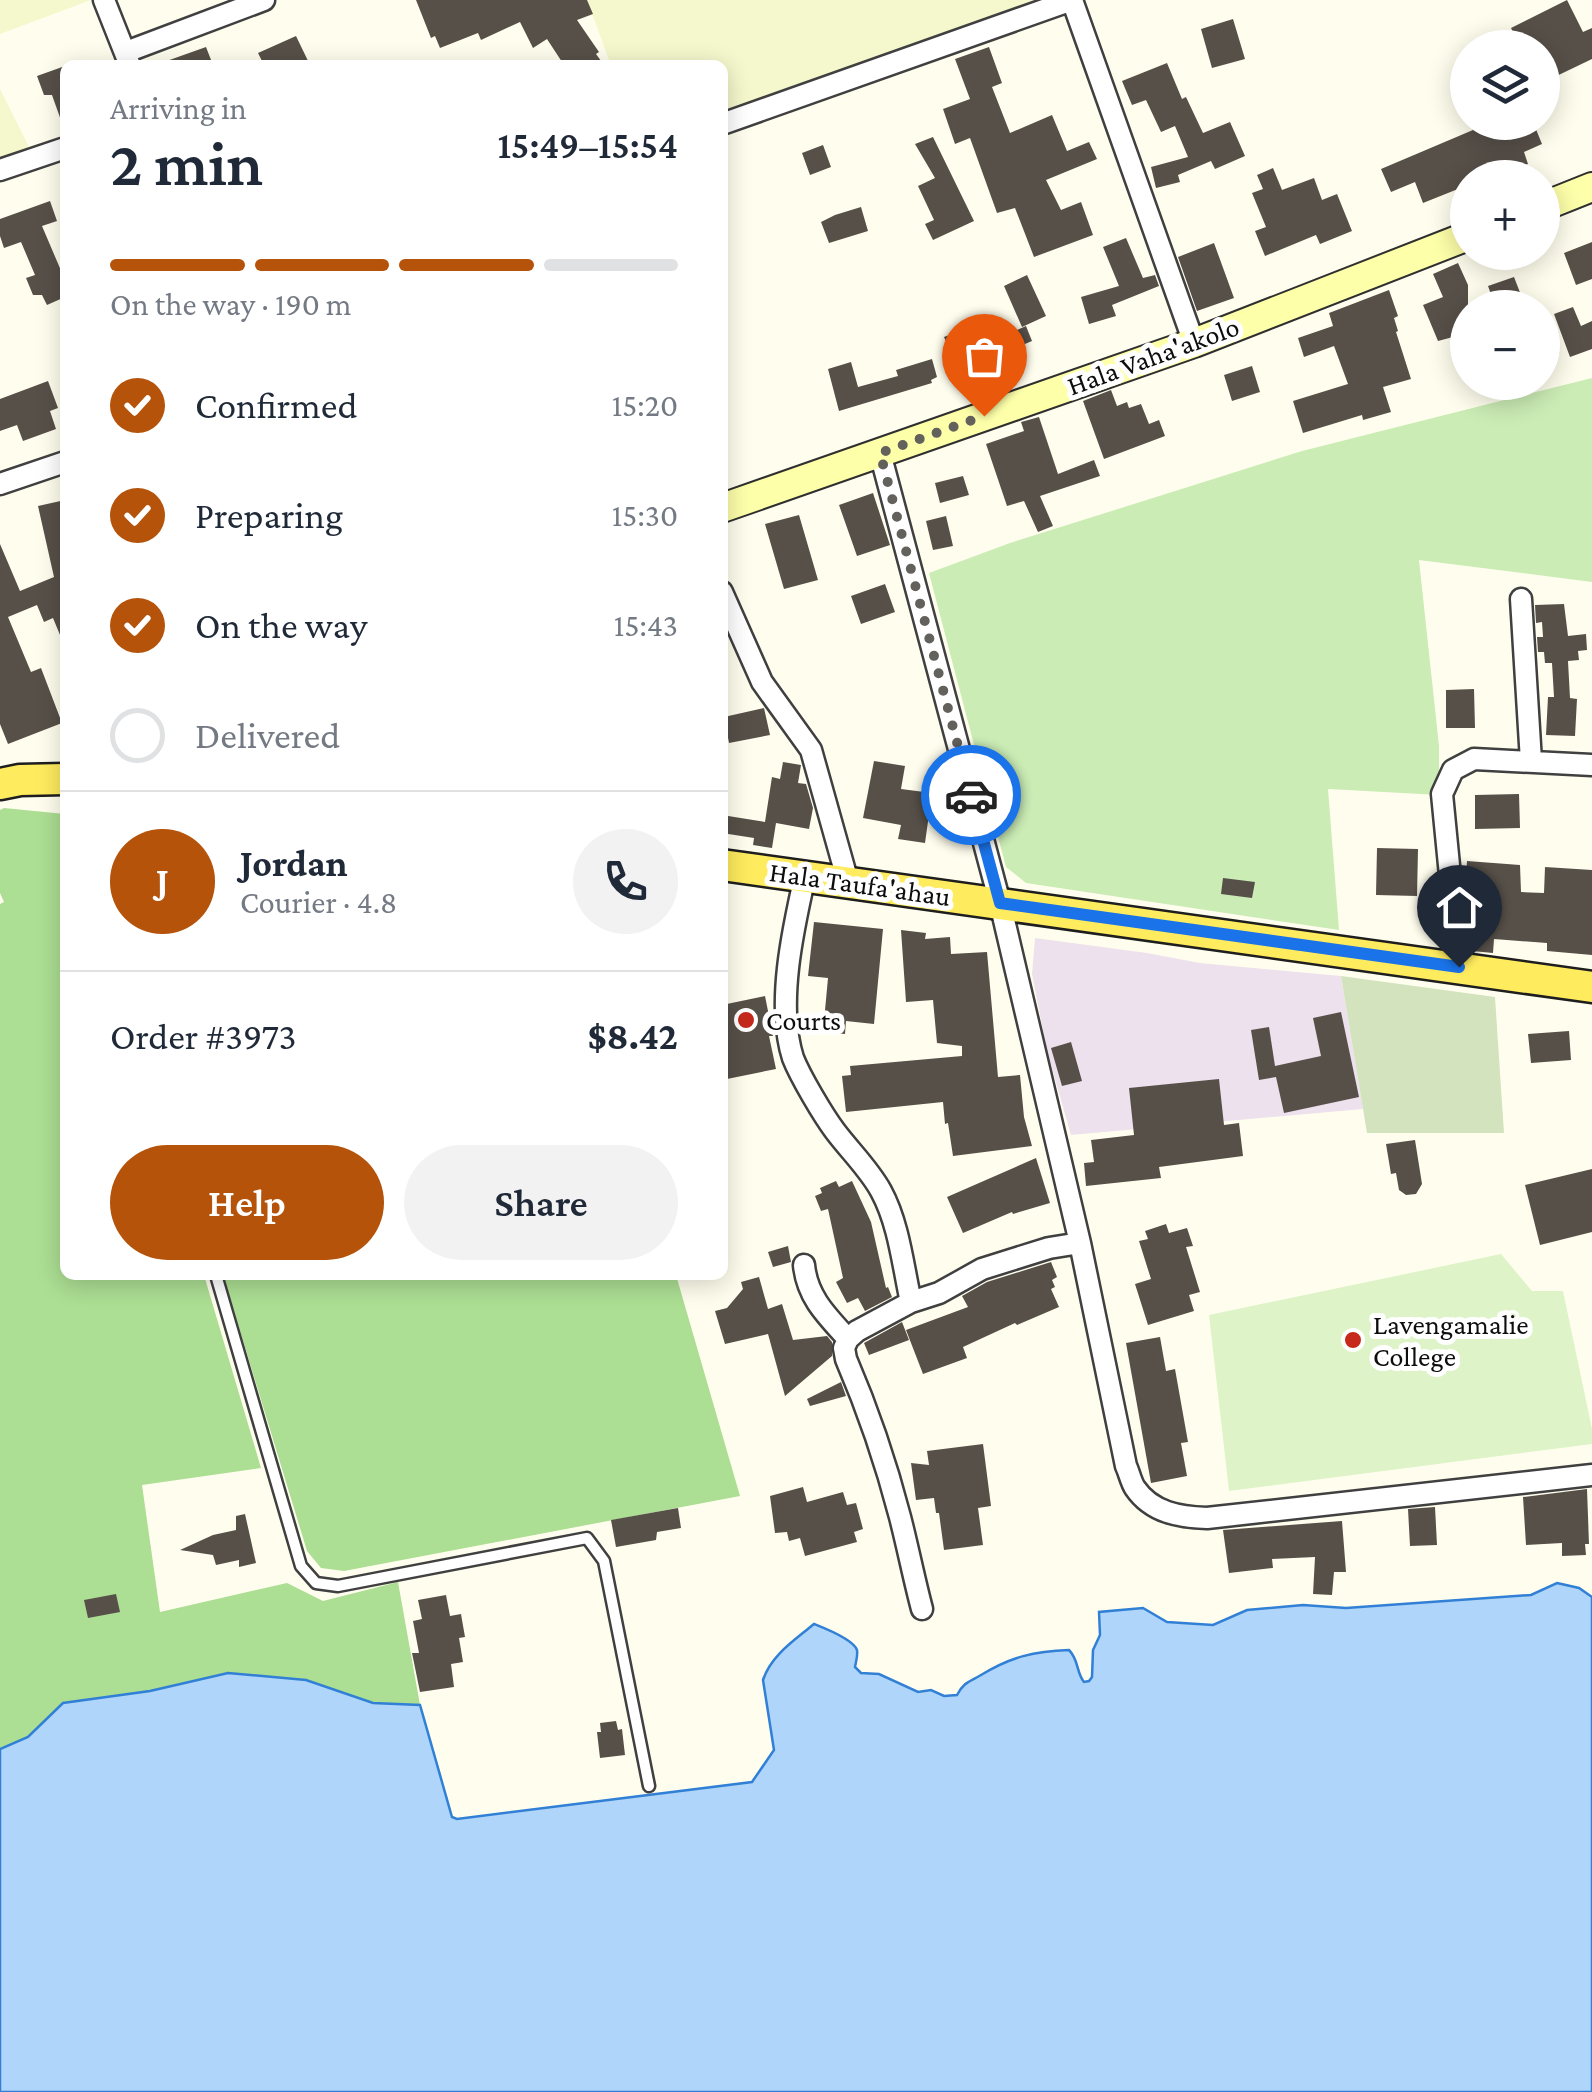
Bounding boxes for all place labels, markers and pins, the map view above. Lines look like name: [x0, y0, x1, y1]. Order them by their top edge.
pin: [942, 314, 1027, 417]
pin: [1417, 865, 1502, 968]
place label: Courts: [766, 1005, 841, 1036]
marker: Courts: [735, 1009, 757, 1031]
place label: Lavengamalie College: [1373, 1309, 1529, 1372]
marker: Lavengamalie College: [1342, 1329, 1364, 1351]

